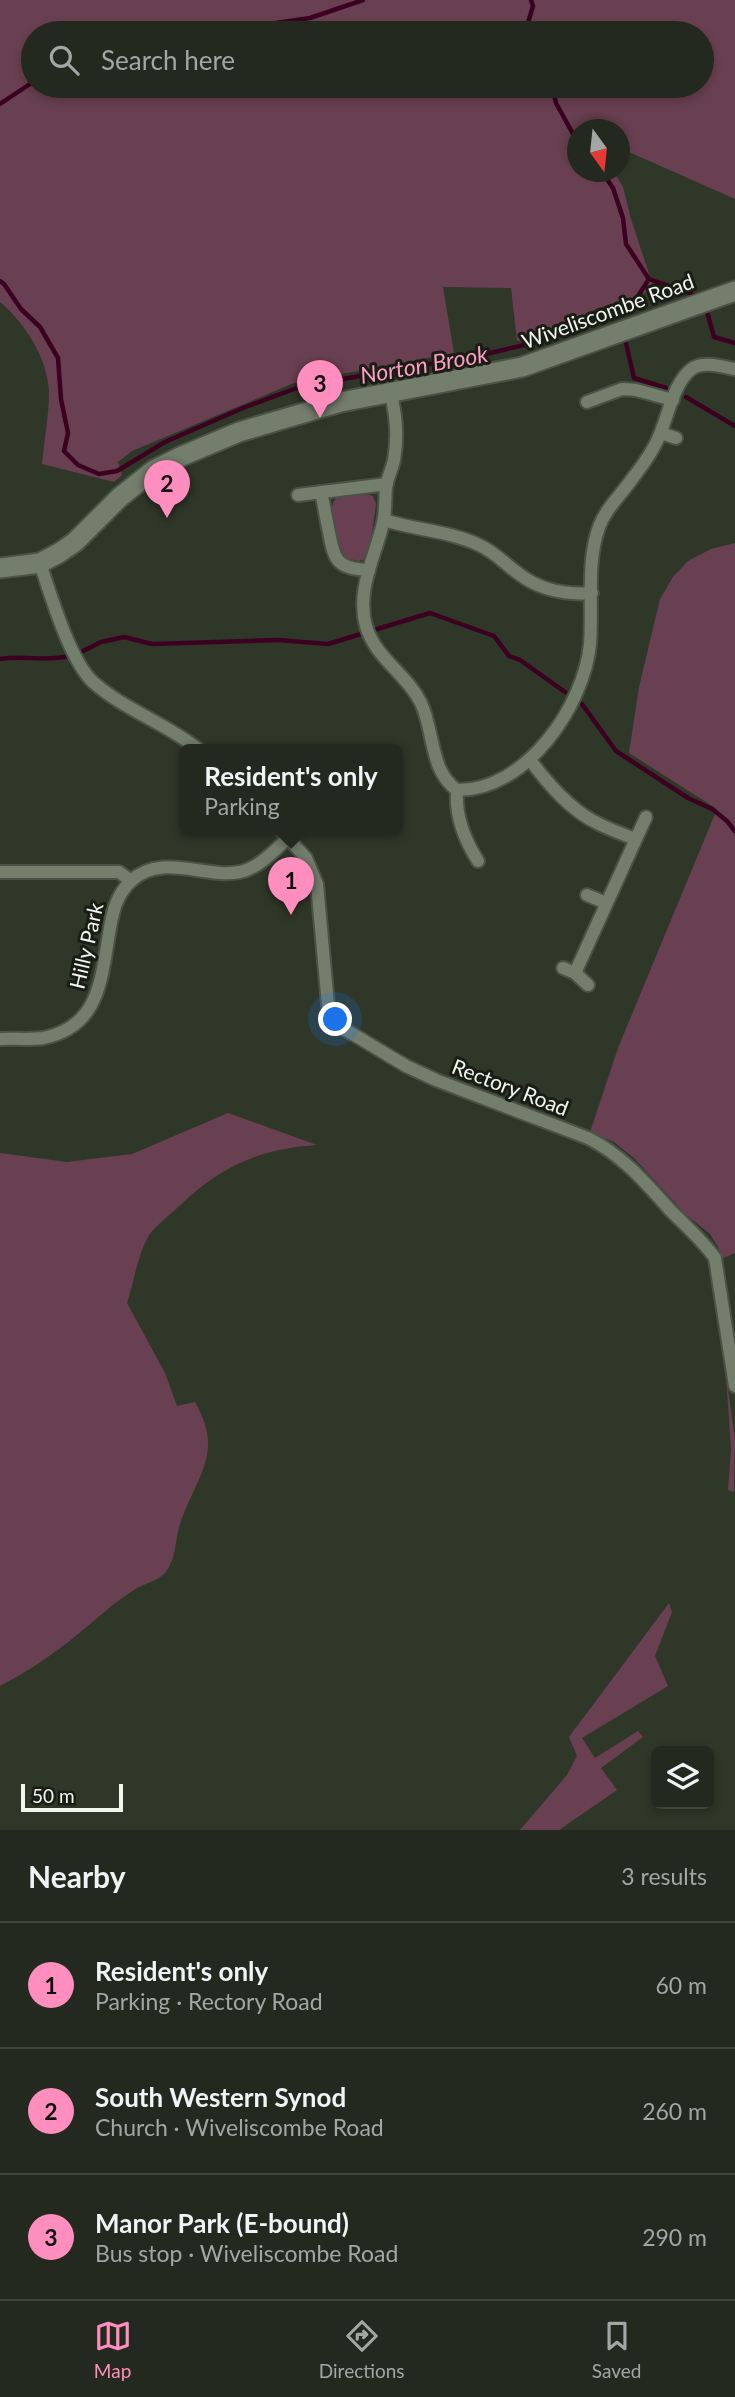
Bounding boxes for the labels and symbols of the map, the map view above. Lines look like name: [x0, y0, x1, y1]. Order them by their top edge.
north arrow: [567, 119, 630, 182]
street label: Wiveliscombe Road: [518, 268, 697, 353]
water label: Norton Brook: [358, 339, 491, 389]
pin: 3: [297, 360, 343, 418]
pin: 2: [144, 460, 190, 518]
pin: 1: [268, 857, 314, 915]
street label: Hilly Park: [64, 900, 108, 991]
your location: [318, 1002, 352, 1036]
street label: Rectory Road: [449, 1053, 572, 1120]
scale bar: [21, 1781, 122, 1813]

